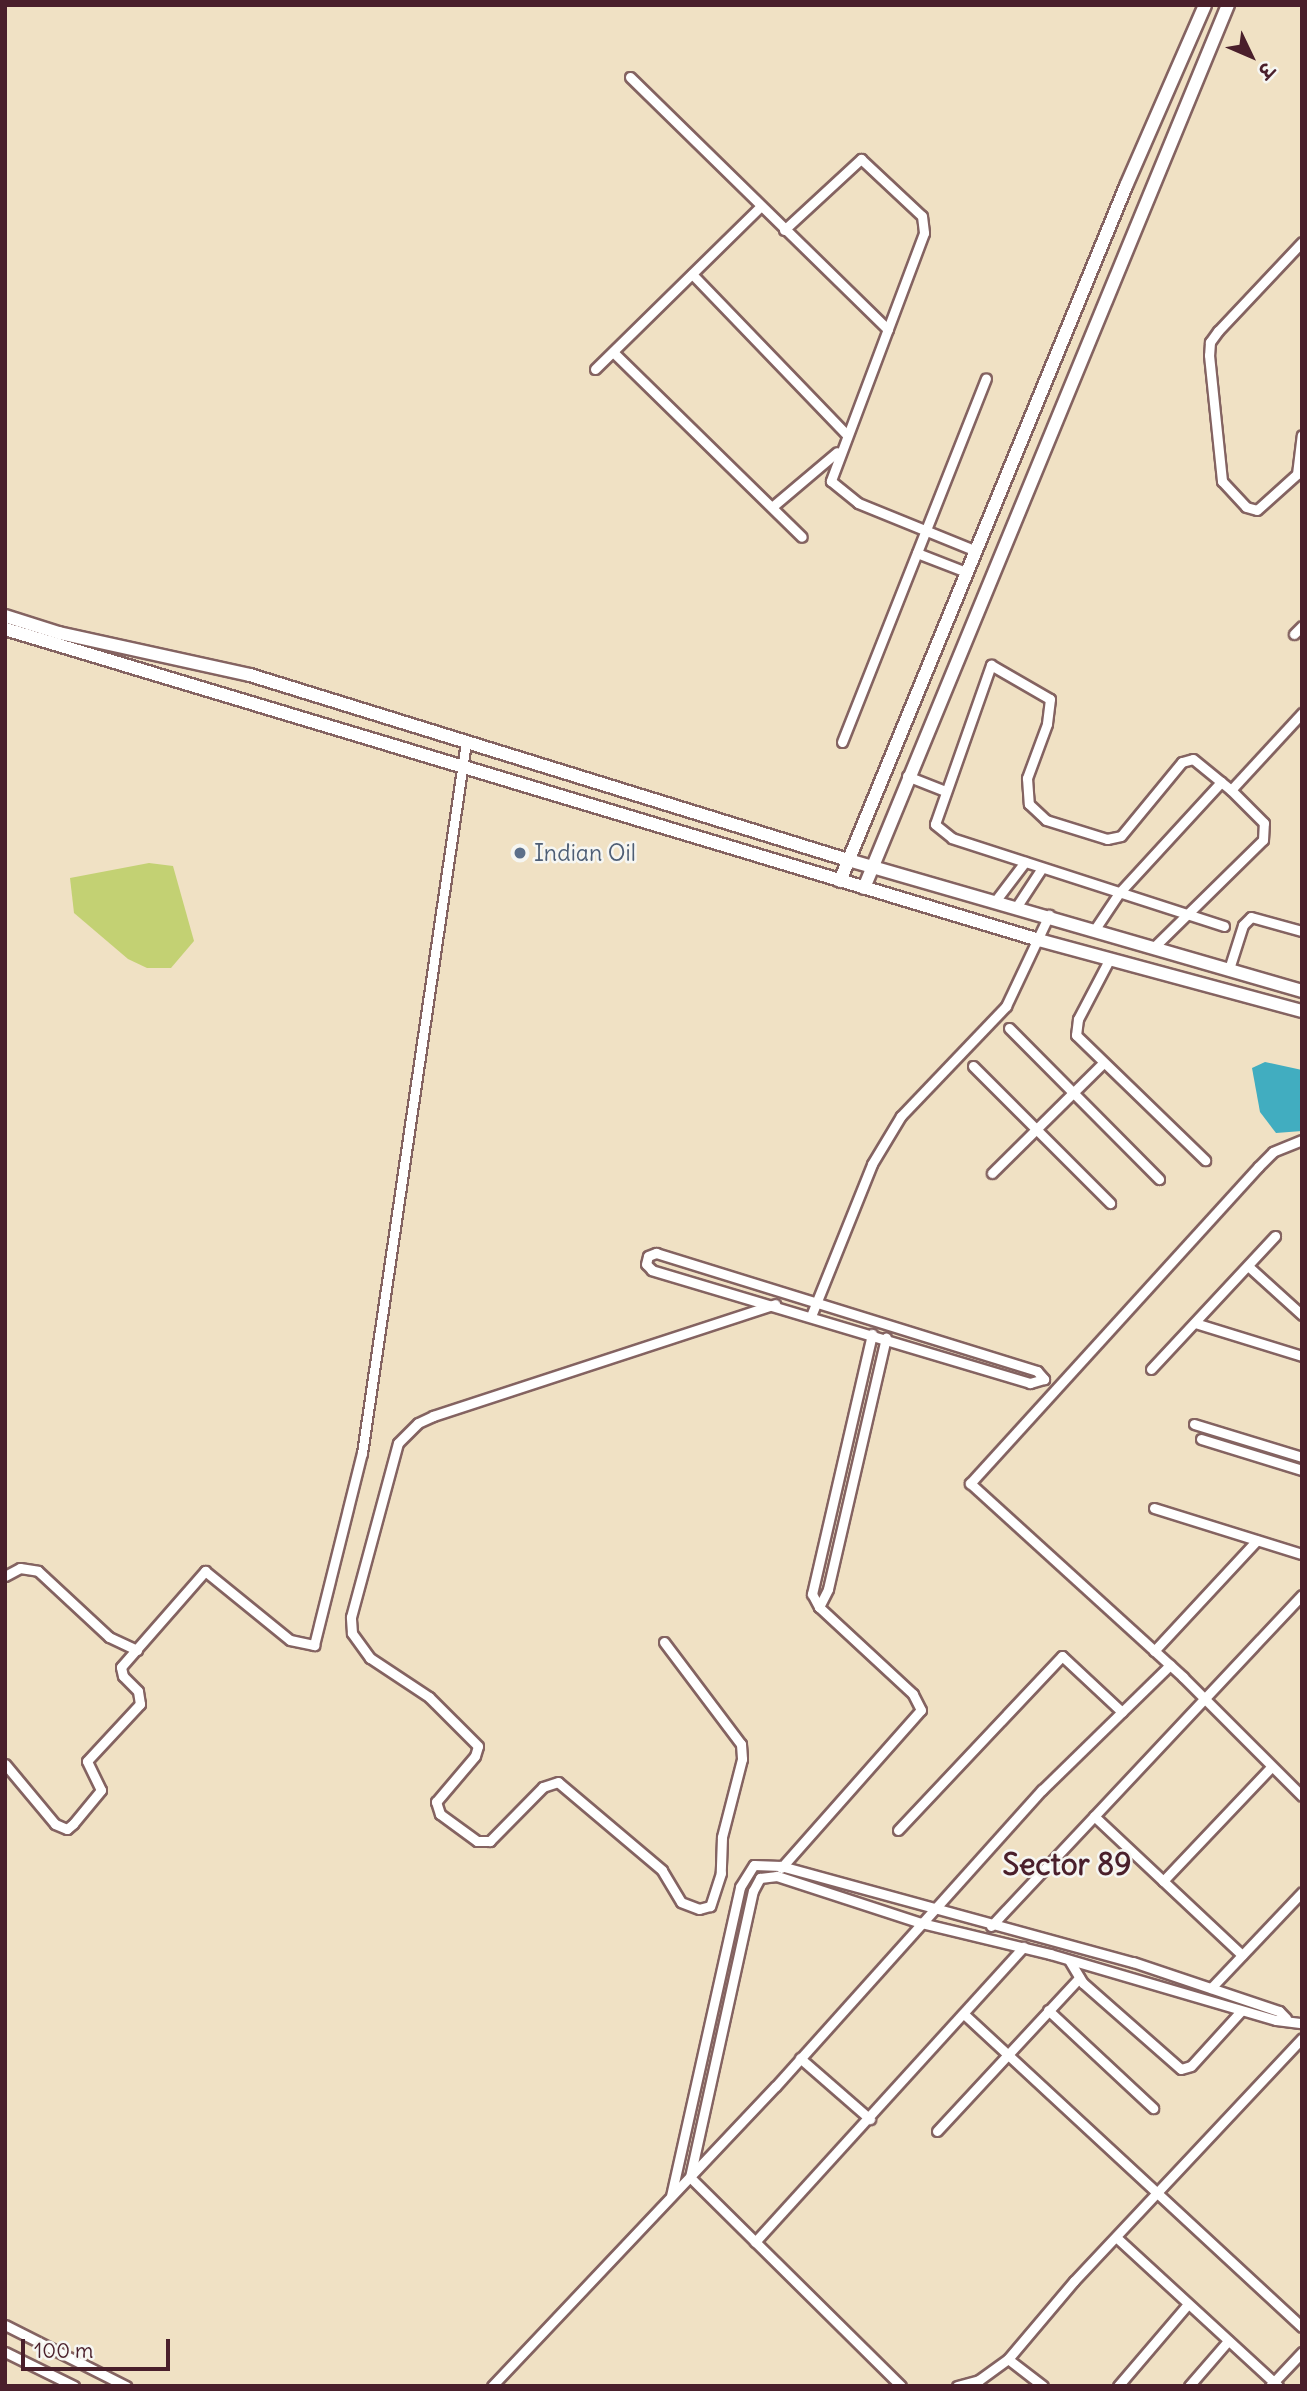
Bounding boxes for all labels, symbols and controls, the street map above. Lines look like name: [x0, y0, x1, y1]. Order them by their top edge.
north arrow: [1216, 21, 1286, 91]
text: उ: [1253, 58, 1279, 83]
place label: Indian Oil: [534, 839, 636, 867]
marker: Indian Oil: [512, 845, 528, 861]
district label: Sector 89: [1003, 1846, 1131, 1882]
scale bar: [24, 2324, 173, 2368]
text: 100 m: [34, 2337, 93, 2364]

